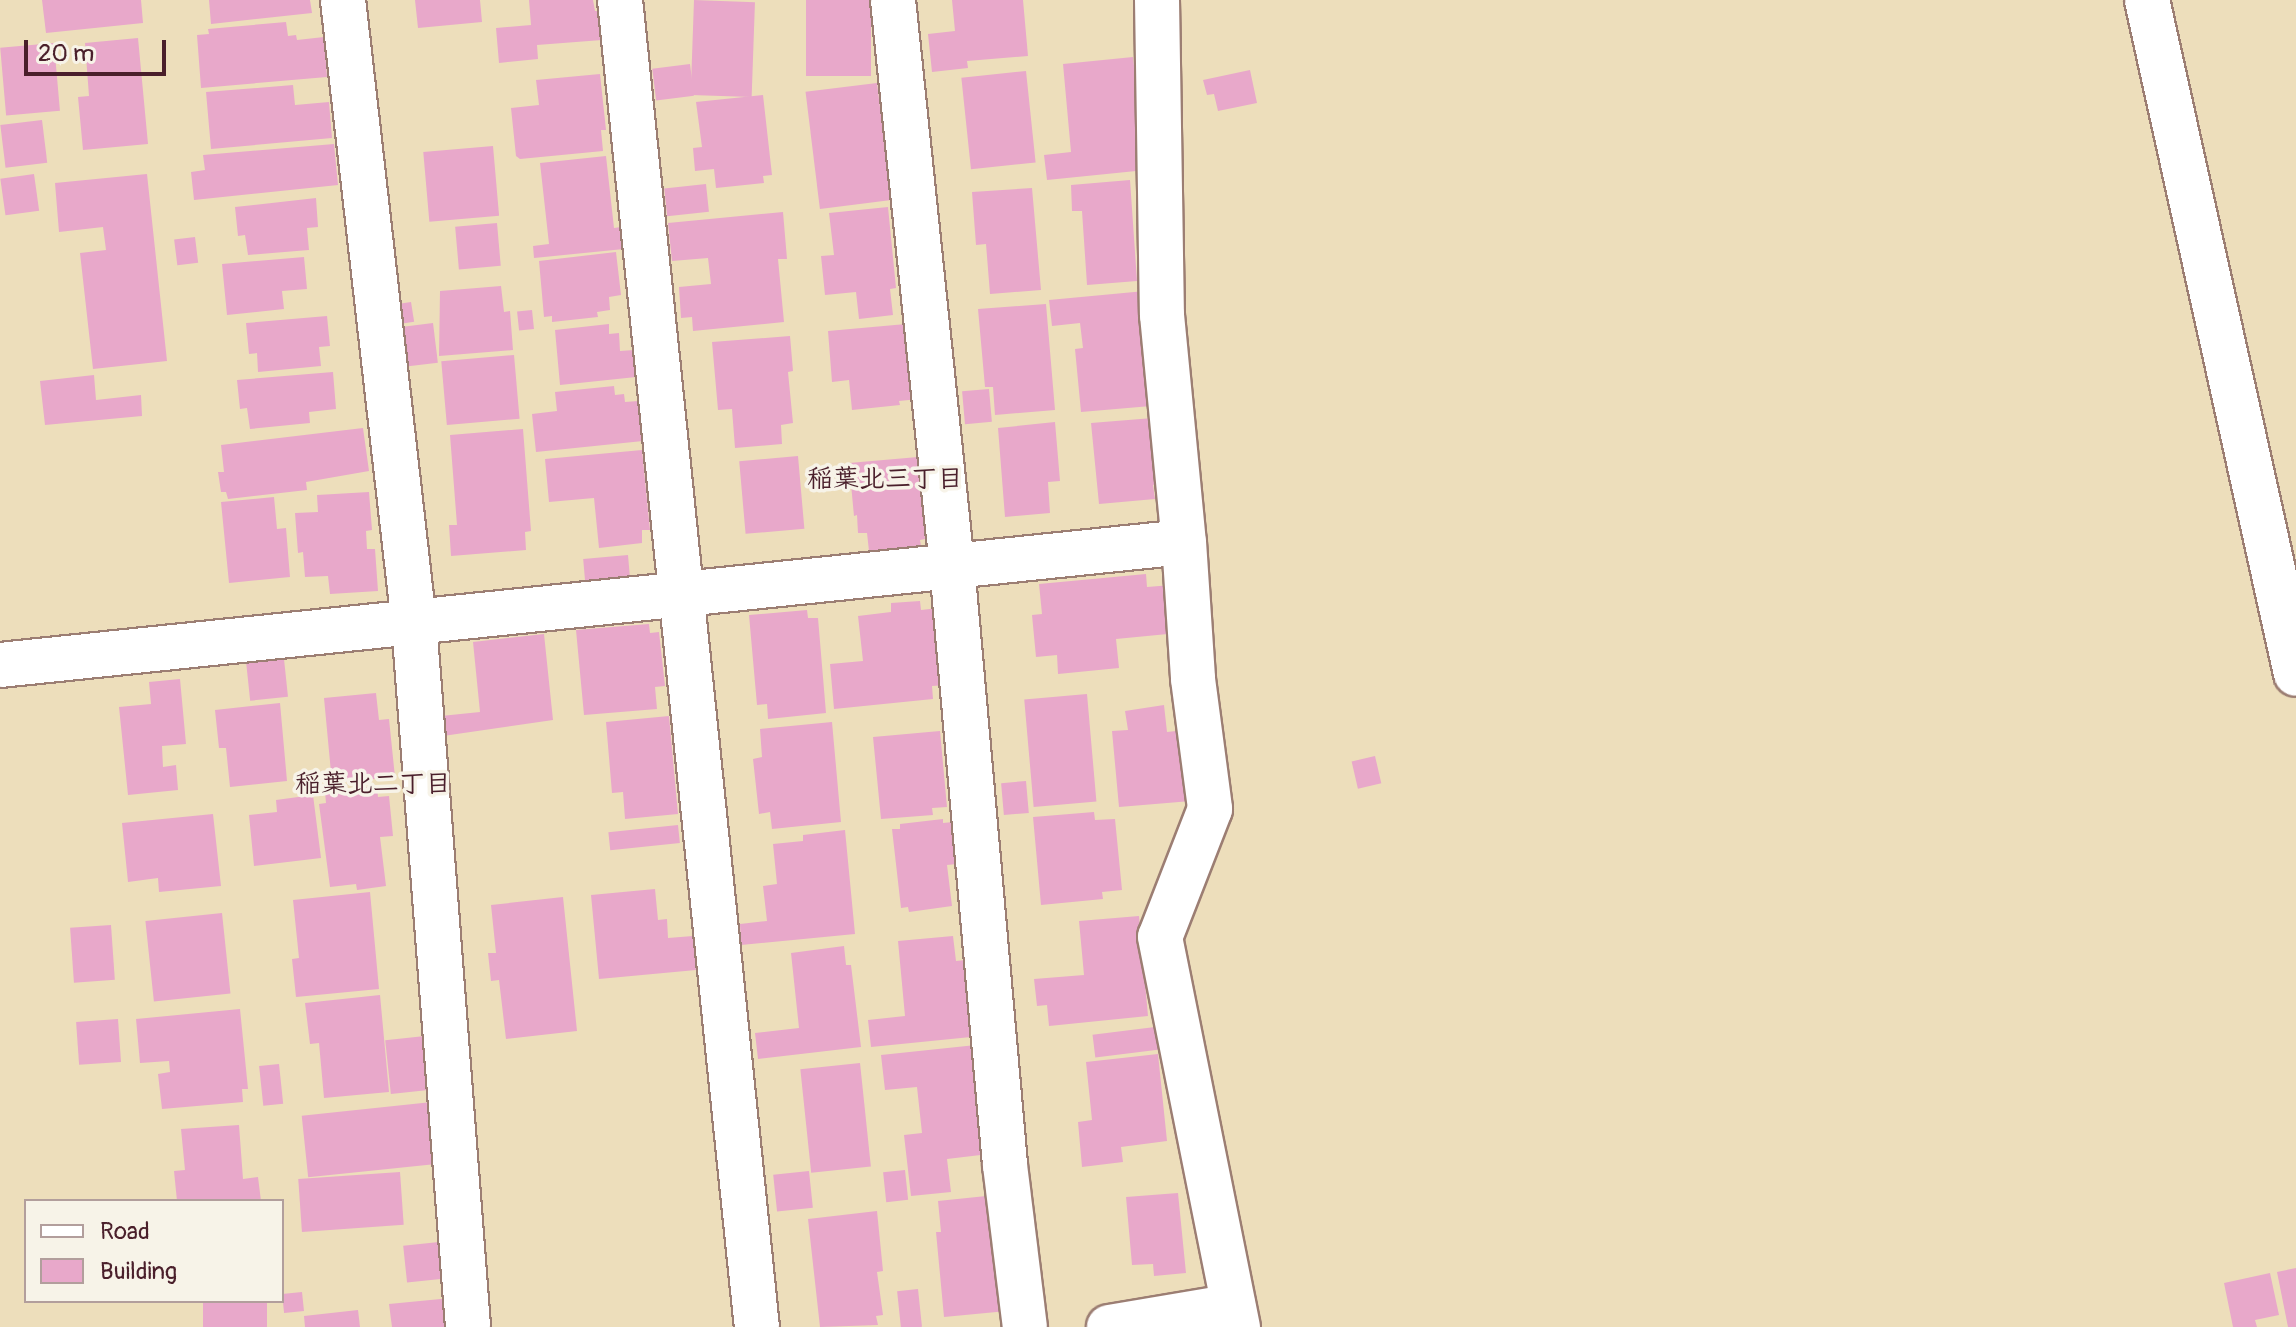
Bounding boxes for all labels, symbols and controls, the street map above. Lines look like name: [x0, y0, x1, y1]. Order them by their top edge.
scale bar: [28, 24, 170, 74]
text: 20 m: [38, 39, 94, 68]
district label: 稲葉北三丁目: [807, 464, 963, 496]
district label: 稲葉北二丁目: [295, 769, 451, 801]
legend: [24, 1199, 284, 1303]
text: Road: [100, 1217, 150, 1246]
text: Building: [100, 1257, 177, 1286]

